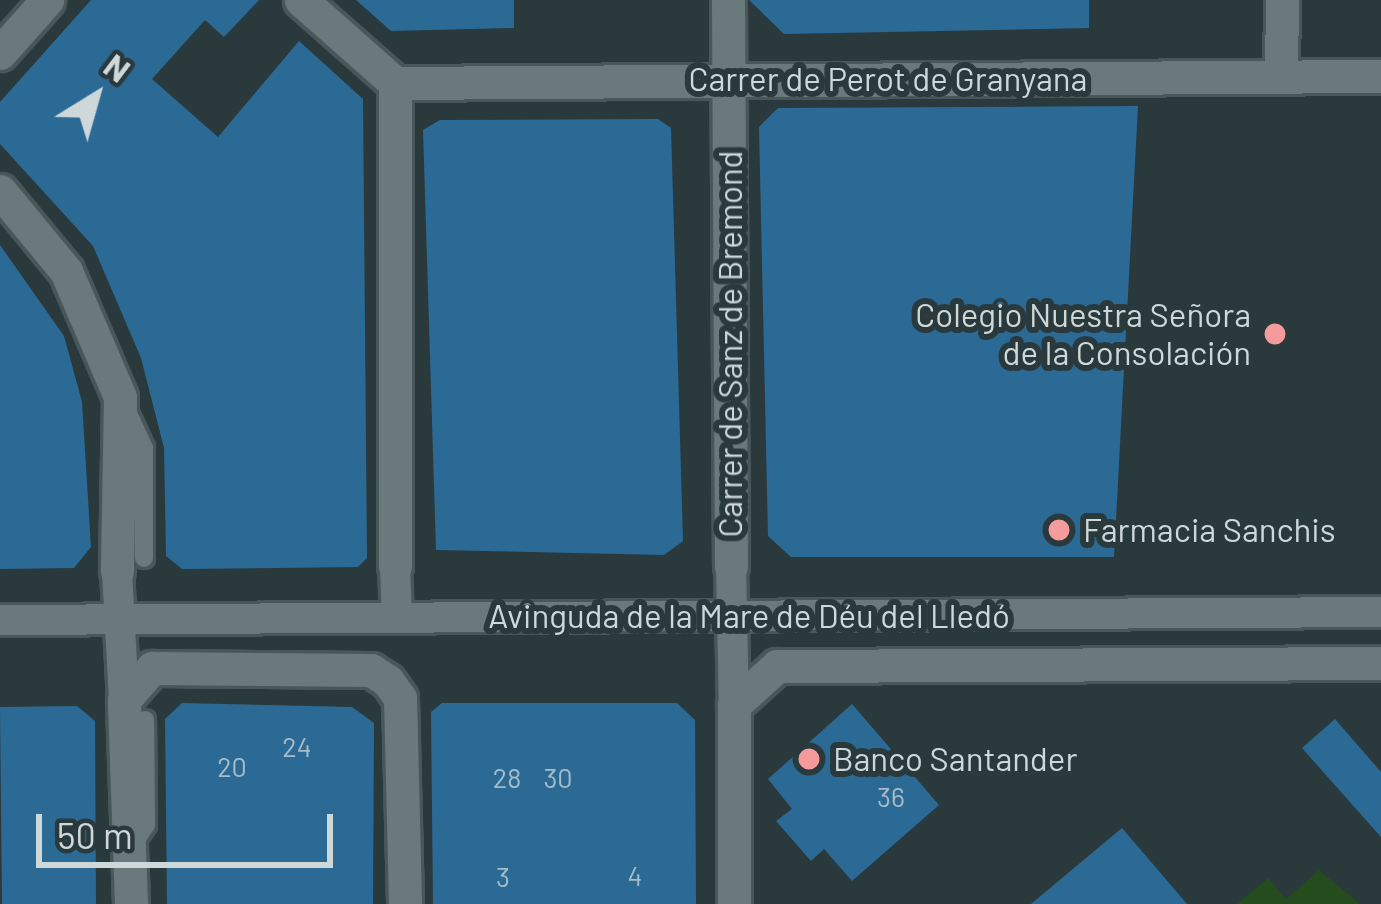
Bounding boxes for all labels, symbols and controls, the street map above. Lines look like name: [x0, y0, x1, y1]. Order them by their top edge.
north arrow: [36, 36, 156, 156]
text: N: [97, 45, 138, 90]
street label: Carrer de Perot de Granyana: [689, 59, 1087, 99]
street label: Carrer de Sanz de Bremond: [710, 150, 750, 538]
place label: Colegio Nuestra Señora de la Consolación: [915, 295, 1251, 373]
marker: Colegio Nuestra Señora de la Consolación: [1262, 321, 1288, 347]
place label: Farmacia Sanchis: [1083, 510, 1336, 550]
marker: Farmacia Sanchis: [1046, 517, 1072, 543]
street label: Avinguda de la Mare de Déu del Lledó: [488, 596, 1010, 636]
house number: 24: [282, 731, 312, 763]
place label: Banco Santander: [833, 739, 1077, 779]
marker: Banco Santander: [796, 746, 822, 772]
house number: 20: [217, 751, 247, 783]
house number: 28: [493, 762, 521, 794]
house number: 30: [543, 762, 573, 794]
house number: 36: [877, 781, 905, 813]
scale bar: [42, 790, 339, 864]
text: 50 m: [57, 813, 133, 856]
house number: 4: [628, 860, 642, 892]
house number: 3: [496, 861, 510, 893]

